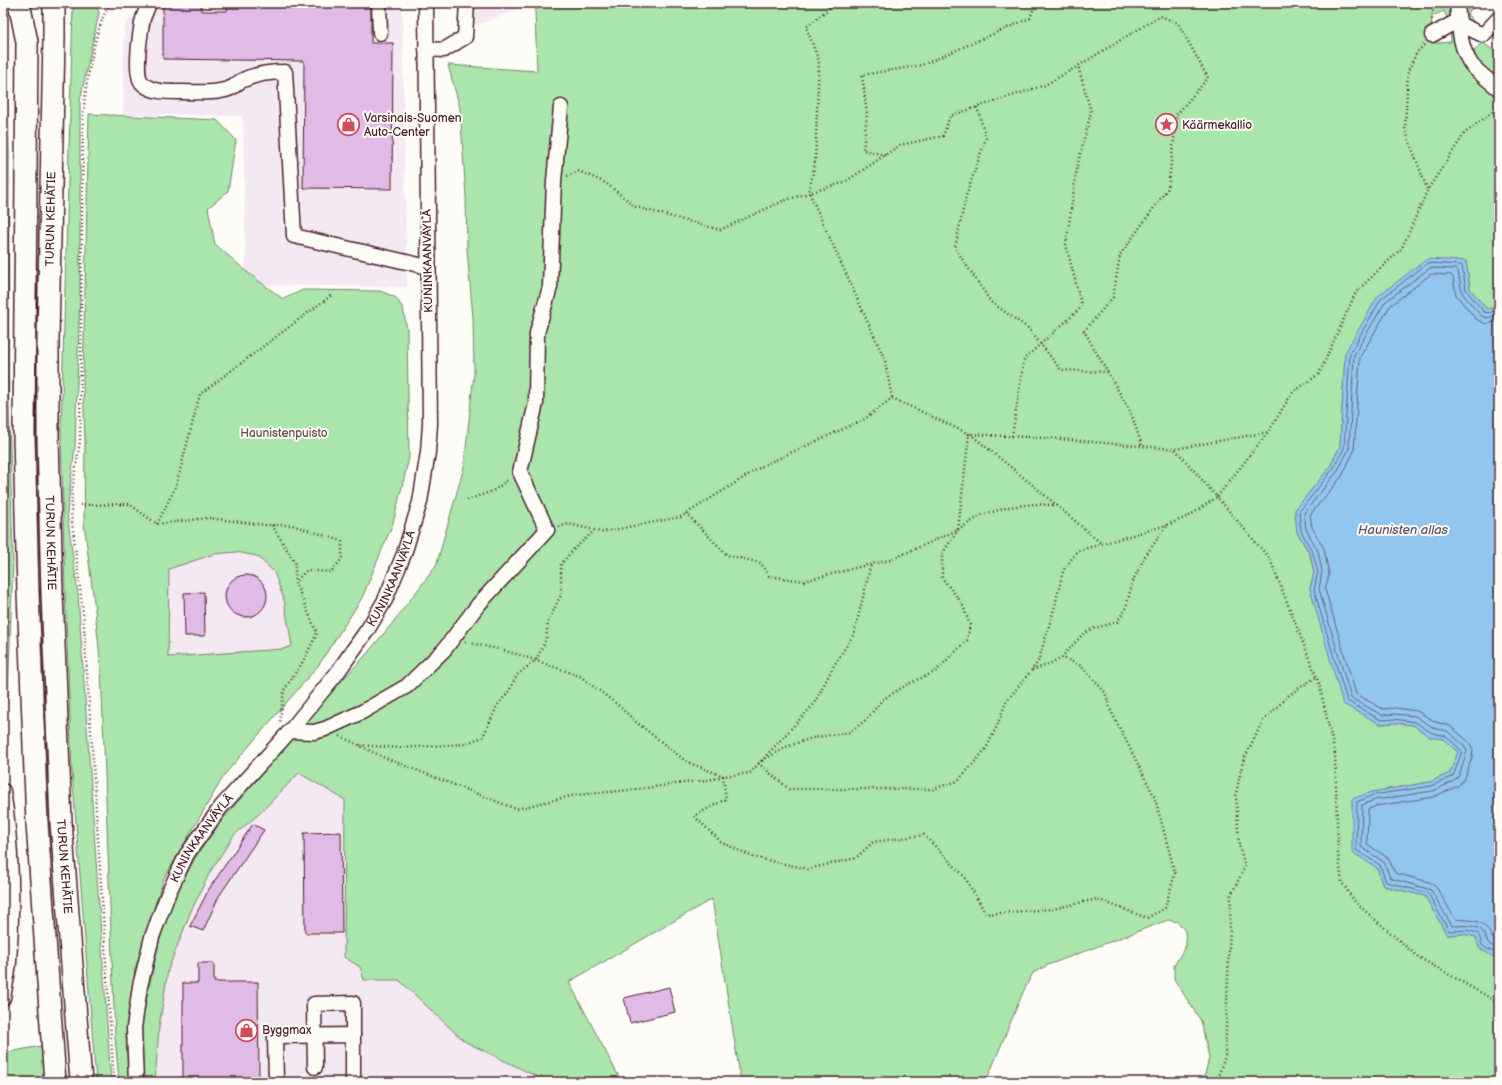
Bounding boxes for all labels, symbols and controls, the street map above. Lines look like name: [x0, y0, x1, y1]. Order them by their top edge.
place label: Varsinais-Suomen Auto-Center: [364, 111, 462, 140]
shop icon: Varsinais-Suomen Auto-Center: [335, 112, 361, 138]
place icon: Käärmekallio: [1153, 112, 1179, 138]
place label: Käärmekallio: [1182, 118, 1252, 133]
street label: TURUN KEHÄTIE: [42, 171, 59, 267]
street label: KUNINKAANVÄYLÄ: [419, 208, 436, 313]
park label: Haunistenpuisto: [240, 426, 328, 441]
street label: TURUN KEHÄTIE: [42, 495, 60, 591]
water label: Haunisten allas: [1358, 522, 1448, 538]
street label: KUNINKAANVÄYLÄ: [364, 528, 418, 629]
street label: KUNINKAANVÄYLÄ: [167, 790, 237, 885]
street label: TURUN KEHÄTIE: [53, 819, 76, 915]
shop icon: Byggmax: [233, 1017, 259, 1043]
place label: Byggmax: [262, 1023, 312, 1038]

